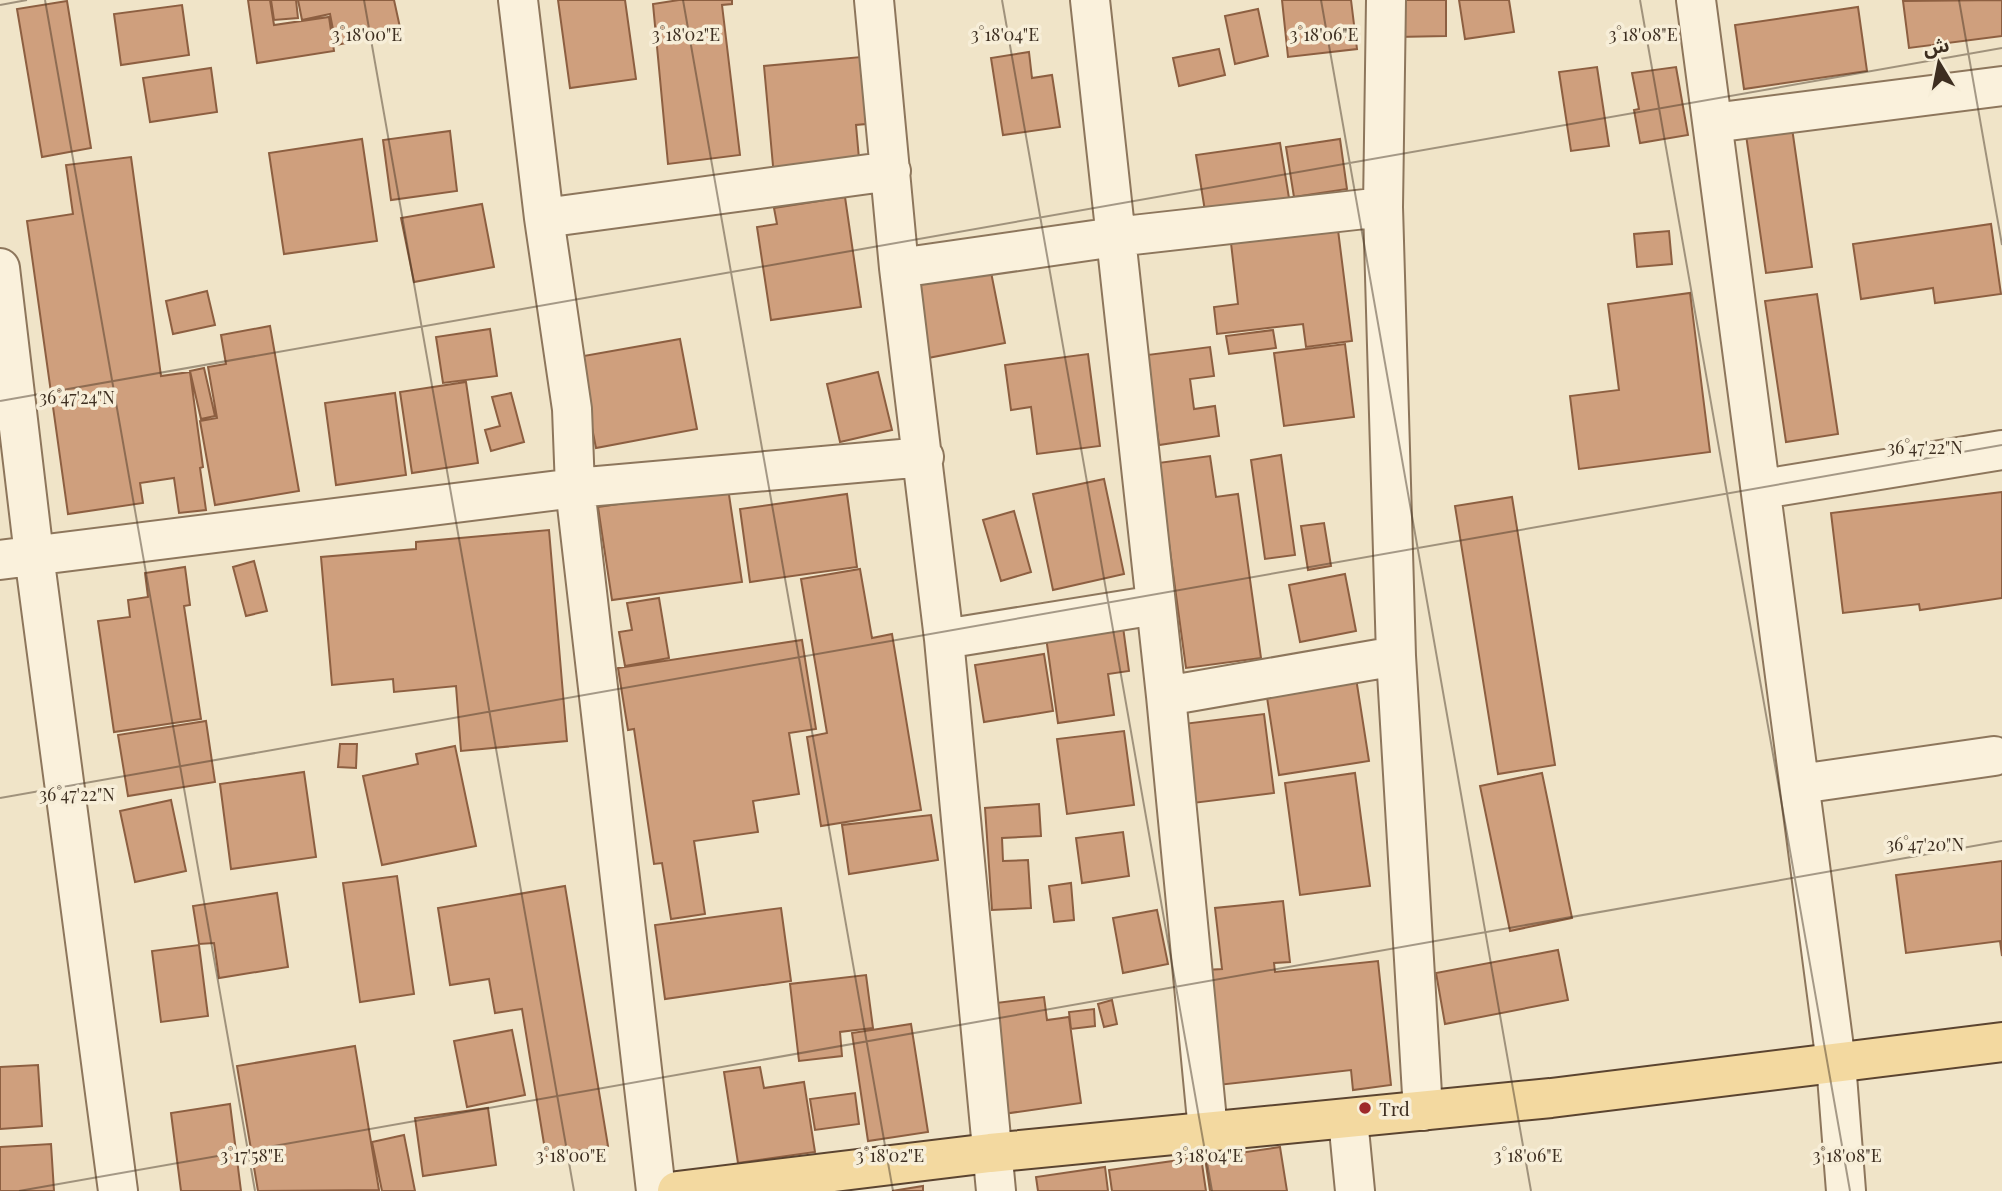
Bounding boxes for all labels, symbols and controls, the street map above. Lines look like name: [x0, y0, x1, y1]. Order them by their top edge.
text: 3°18'00"E: [332, 22, 402, 46]
text: 3°18'02"E: [652, 22, 720, 46]
text: 3°18'04"E: [971, 22, 1039, 46]
text: 3°18'06"E: [1290, 22, 1359, 46]
text: 3°18'08"E: [1608, 22, 1678, 46]
north arrow: [1904, 28, 1974, 98]
text: ش: [1921, 30, 1951, 60]
text: 36°47'24"N: [39, 385, 115, 409]
text: 36°47'22"N: [1887, 435, 1963, 459]
text: 36°47'22"N: [39, 782, 115, 806]
text: 36°47'20"N: [1886, 832, 1964, 856]
place label: Trd: [1379, 1095, 1410, 1121]
marker: Trd: [1357, 1100, 1373, 1116]
text: 3°17'58"E: [220, 1143, 284, 1167]
text: 3°18'00"E: [536, 1143, 606, 1167]
text: 3°18'02"E: [856, 1143, 924, 1167]
text: 3°18'04"E: [1175, 1143, 1243, 1167]
text: 3°18'06"E: [1494, 1143, 1563, 1167]
text: 3°18'08"E: [1812, 1143, 1882, 1167]

